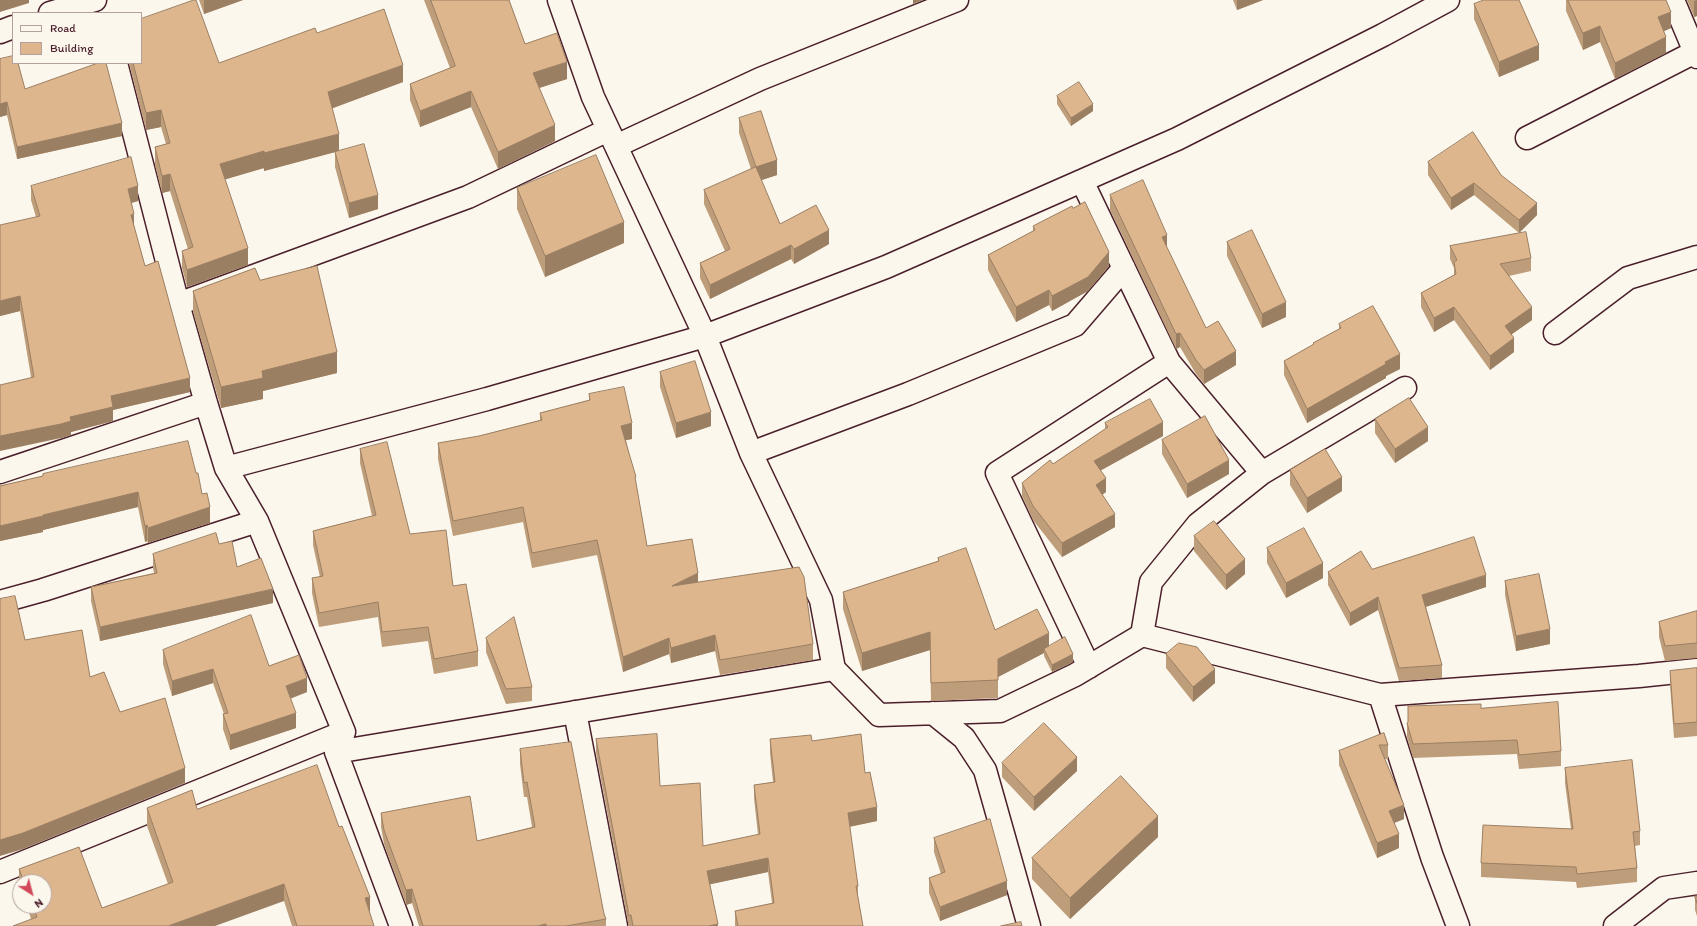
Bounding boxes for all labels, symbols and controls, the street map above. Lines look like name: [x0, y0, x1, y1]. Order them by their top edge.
legend: [12, 12, 142, 64]
text: Road: [50, 21, 76, 35]
text: Building: [50, 41, 93, 55]
north arrow: [12, 874, 52, 914]
text: N: [32, 896, 46, 911]

